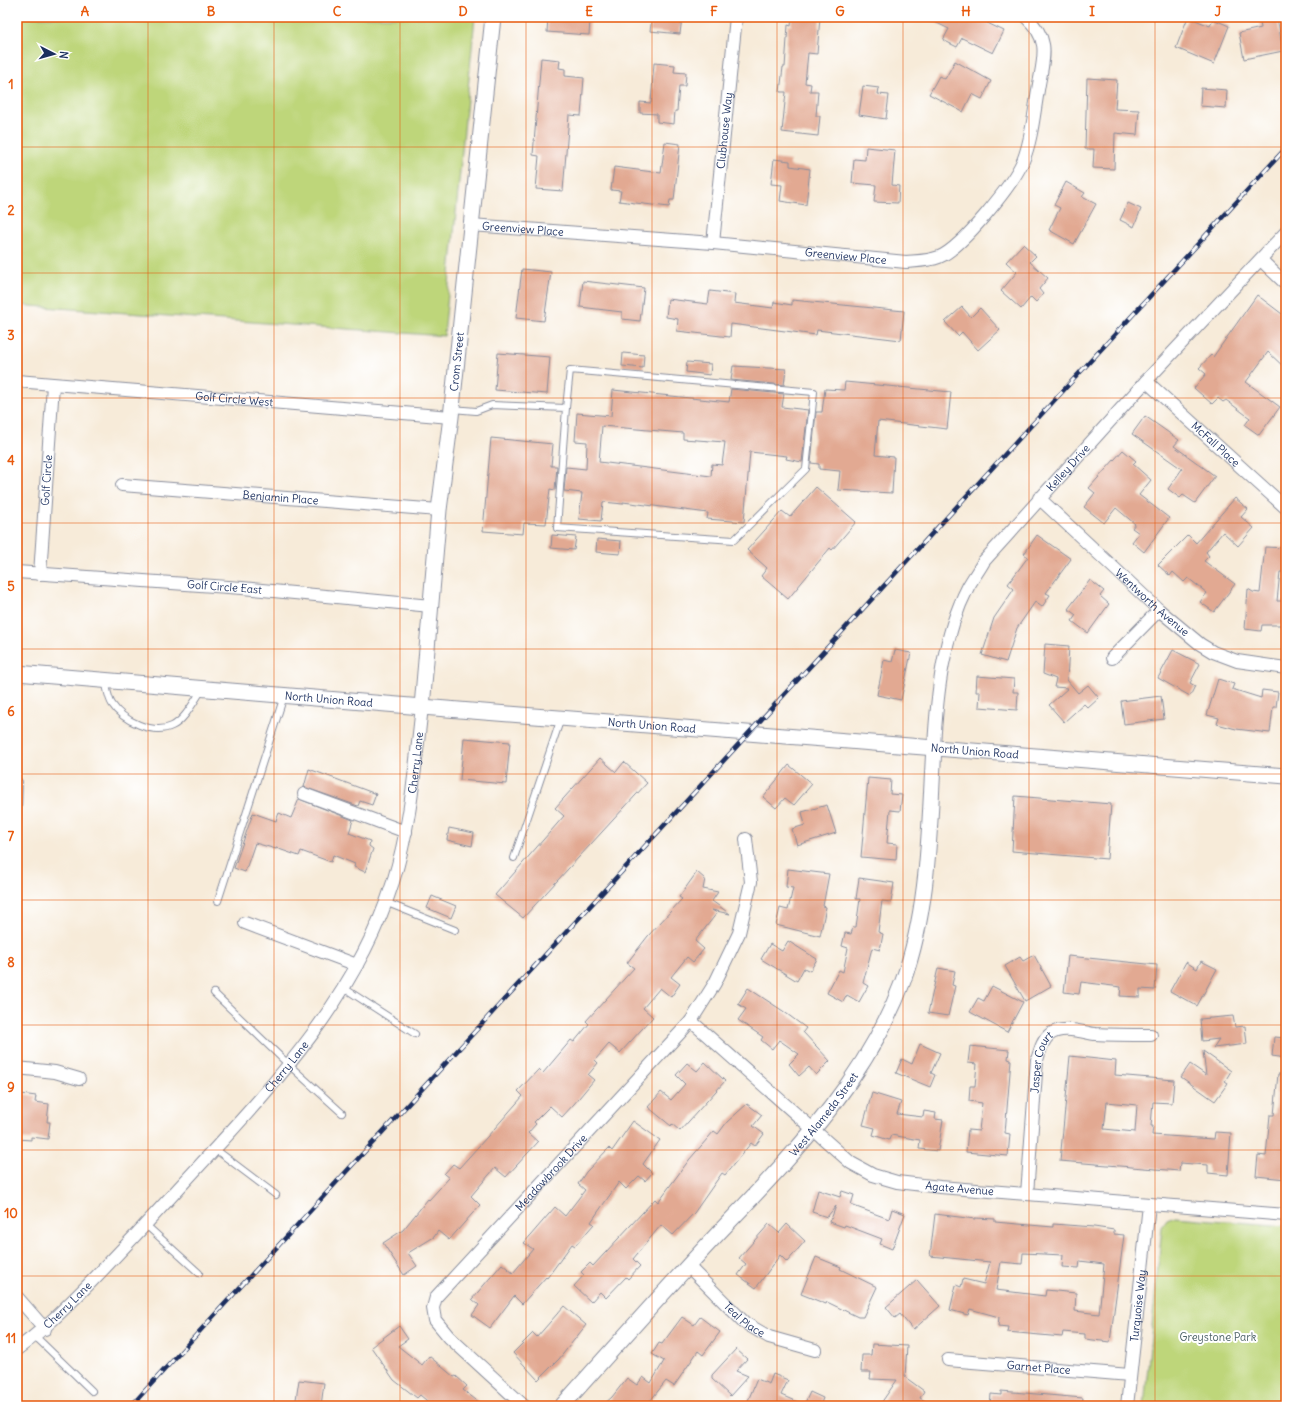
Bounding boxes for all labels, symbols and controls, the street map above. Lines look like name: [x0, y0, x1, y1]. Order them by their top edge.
text: A: [81, 3, 90, 20]
text: B: [207, 3, 216, 20]
text: C: [333, 3, 342, 20]
text: D: [458, 3, 468, 20]
text: E: [585, 3, 593, 20]
text: F: [710, 3, 718, 20]
text: G: [835, 3, 845, 20]
text: H: [961, 3, 971, 20]
text: I: [1089, 3, 1095, 20]
text: J: [1215, 3, 1222, 20]
north arrow: [34, 34, 74, 74]
text: N: [57, 51, 71, 60]
text: 1: [8, 76, 14, 93]
street label: Clubhouse Way: [714, 92, 735, 170]
text: 2: [7, 202, 15, 219]
street label: Greenview Place: [481, 219, 564, 239]
street label: Greenview Place: [804, 245, 887, 267]
text: 3: [7, 327, 15, 344]
street label: Crom Street: [447, 331, 467, 392]
street label: Golf Circle West: [195, 389, 274, 409]
street label: McFall Place: [1188, 419, 1243, 470]
street label: Kelley Drive: [1043, 441, 1093, 494]
text: 4: [7, 452, 15, 469]
street label: Golf Circle: [38, 454, 55, 506]
street label: Benjamin Place: [242, 488, 319, 507]
street label: Wentworth Avenue: [1112, 566, 1192, 639]
street label: Golf Circle East: [187, 577, 263, 597]
text: 5: [7, 578, 15, 595]
street label: North Union Road: [284, 689, 374, 710]
text: 6: [7, 703, 15, 720]
street label: North Union Road: [607, 715, 697, 736]
street label: Cherry Lane: [405, 731, 426, 794]
street label: North Union Road: [930, 741, 1020, 762]
text: 7: [8, 828, 15, 845]
text: 8: [7, 954, 15, 971]
street label: Jasper Court: [1028, 1028, 1056, 1094]
street label: Cherry Lane: [262, 1038, 312, 1095]
street label: West Alameda Street: [786, 1069, 861, 1159]
text: 9: [7, 1079, 15, 1096]
street label: Meadowbrook Drive: [512, 1131, 590, 1214]
street label: Agate Avenue: [925, 1178, 994, 1198]
text: 10: [4, 1205, 18, 1222]
street label: Turquoise Way: [1127, 1269, 1149, 1342]
street label: Cherry Lane: [40, 1278, 95, 1332]
street label: Teal Place: [721, 1299, 767, 1340]
text: 11: [6, 1330, 16, 1347]
park label: Greystone Park: [1180, 1330, 1257, 1344]
street label: Garnet Place: [1006, 1358, 1071, 1377]

